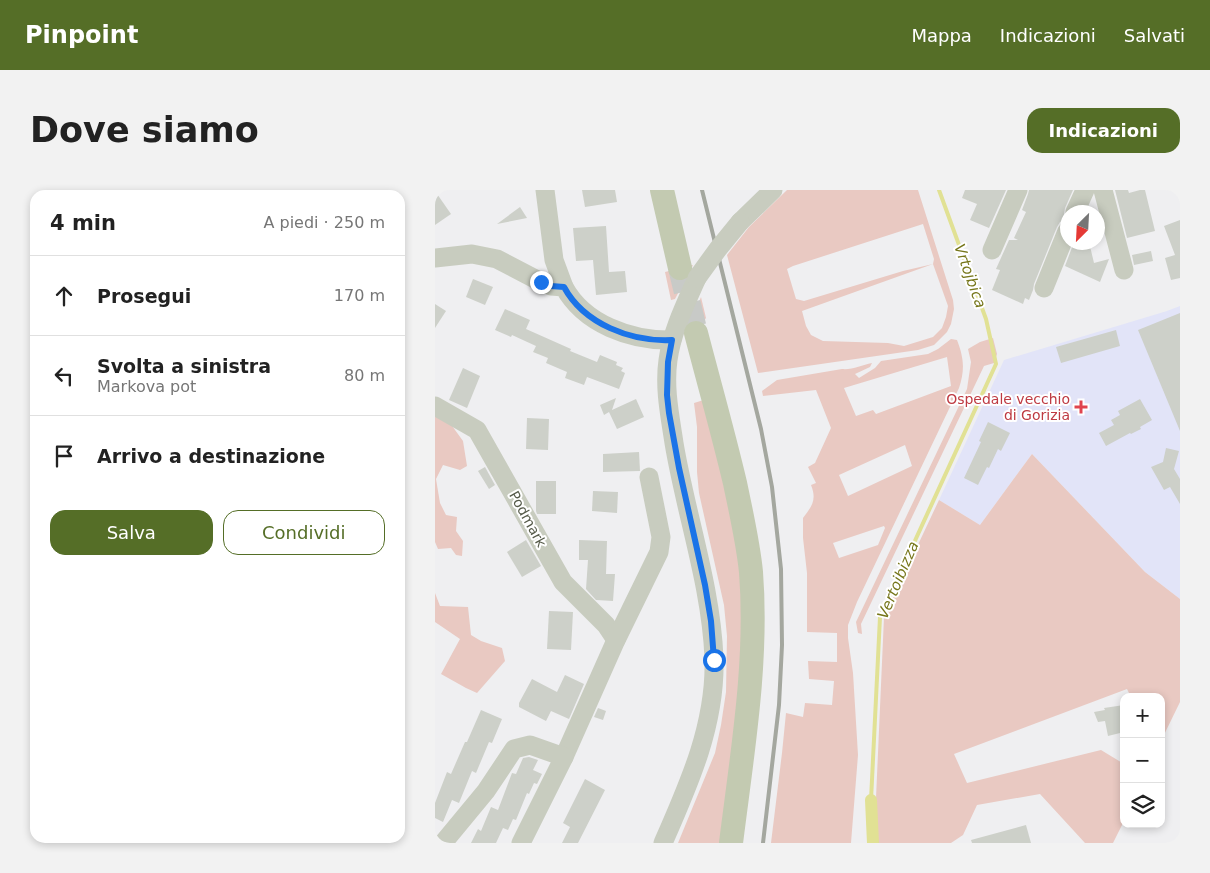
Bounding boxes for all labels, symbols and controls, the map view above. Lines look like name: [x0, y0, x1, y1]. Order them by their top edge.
text: Pinpoint: [25, 21, 138, 49]
text: Mappa: [911, 25, 972, 46]
text: Indicazioni: [1000, 25, 1096, 46]
text: Salvati: [1124, 25, 1185, 46]
button: Indicazioni: [1027, 108, 1180, 153]
text: Dove siamo: [30, 110, 259, 150]
north arrow: [1060, 205, 1105, 250]
text: 4 min: [50, 211, 116, 235]
text: A piedi · 250 m: [263, 213, 385, 232]
water label: Vrtojbica: [950, 242, 990, 310]
route end: [530, 271, 553, 294]
icon: ahead: [50, 282, 78, 310]
text: Prosegui: [97, 285, 191, 307]
text: 170 m: [334, 286, 385, 305]
text: Svolta a sinistra: [97, 355, 271, 377]
icon: left: [50, 362, 78, 390]
text: 80 m: [344, 366, 385, 385]
text: Markova pot: [97, 377, 196, 396]
place label: Ospedale vecchio di Gorizia: [946, 391, 1070, 423]
marker: Ospedale vecchio di Gorizia: [1074, 400, 1088, 414]
icon: arrive: [50, 442, 78, 470]
text: Arrivo a destinazione: [97, 445, 325, 467]
street label: Podmark: [506, 488, 550, 551]
button: Salva: [50, 510, 213, 555]
button: Condividi: [223, 510, 385, 555]
water label: Vertoibizza: [874, 538, 922, 622]
route start: [703, 649, 726, 672]
map controls: [1120, 693, 1165, 828]
button: +: [1120, 693, 1165, 738]
button: −: [1120, 738, 1165, 783]
button: layers: [1120, 783, 1165, 828]

